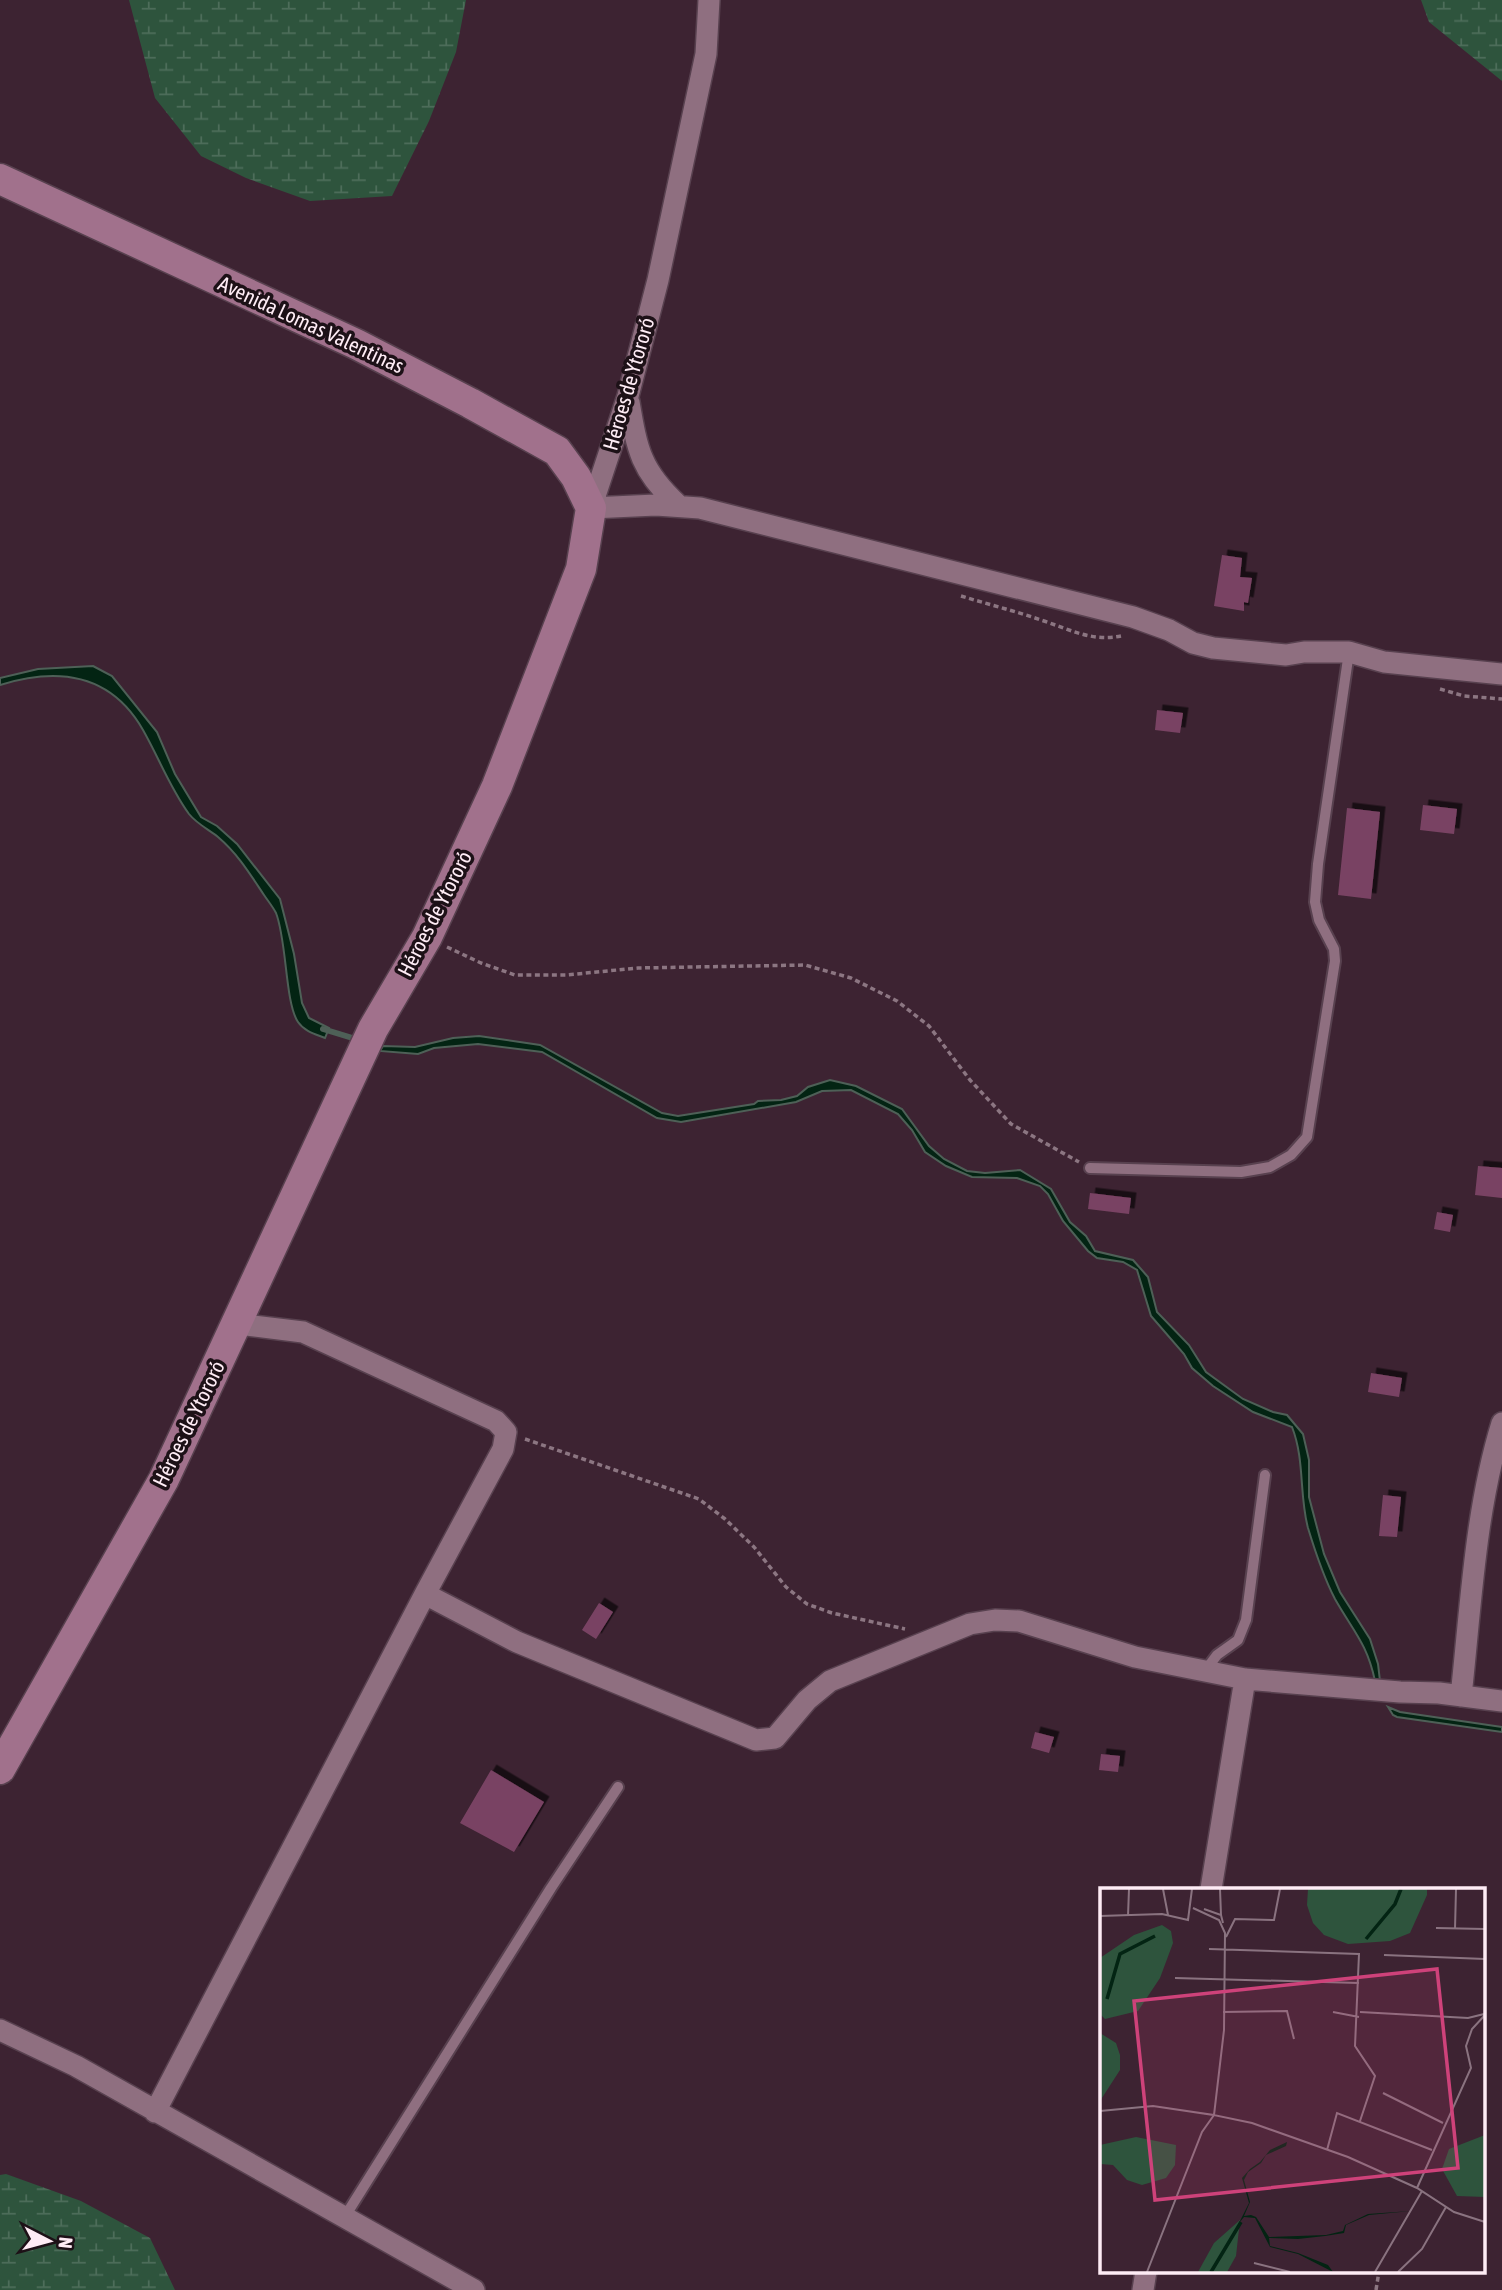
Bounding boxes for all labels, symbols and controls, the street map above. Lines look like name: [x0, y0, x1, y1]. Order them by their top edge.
street label: Avenida Lomas Valentinas: [215, 271, 408, 378]
street label: Héroes de Ytororó: [598, 314, 658, 453]
street label: Héroes de Ytororó: [392, 847, 476, 980]
street label: Héroes de Ytororó: [147, 1357, 229, 1490]
inset map: [1100, 1888, 1484, 2272]
north arrow: [14, 2206, 84, 2276]
text: N: [54, 2236, 77, 2250]

